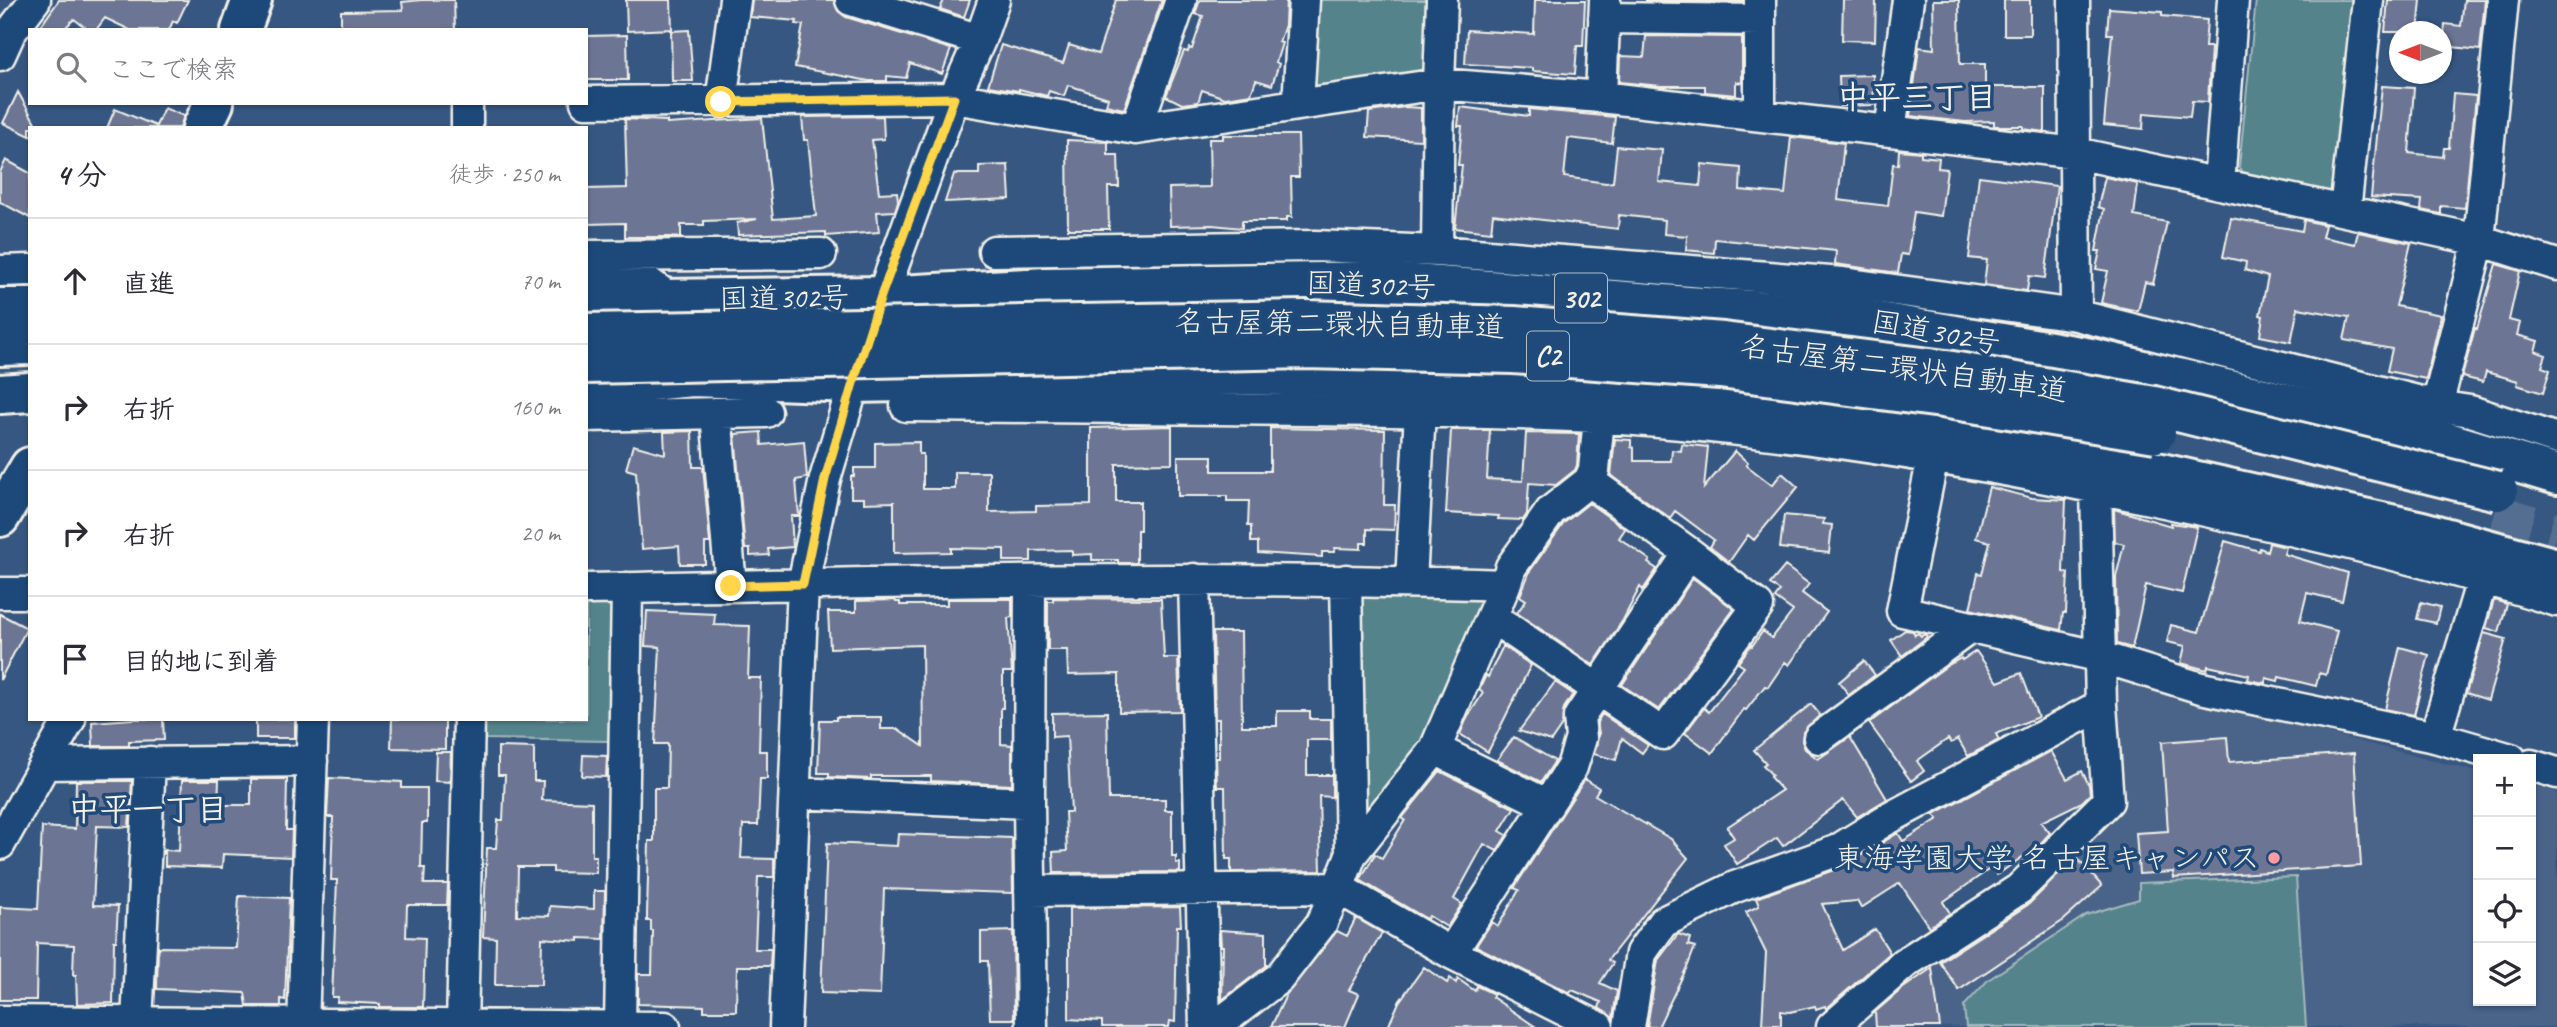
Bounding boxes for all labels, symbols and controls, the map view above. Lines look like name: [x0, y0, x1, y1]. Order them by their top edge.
north arrow: [2389, 21, 2452, 84]
search box: [28, 28, 588, 105]
icon: search: [52, 48, 90, 86]
text: ここで検索: [108, 53, 238, 86]
district label: 中平三丁目: [1837, 77, 1997, 118]
route start: [705, 86, 736, 117]
text: 4 分: [56, 156, 107, 194]
text: 徒歩 · 250 m: [449, 160, 560, 189]
icon: ahead: [56, 262, 94, 300]
street label: 国道302号: [1305, 264, 1437, 306]
text: 直進: [123, 267, 175, 300]
text: 70 m: [521, 267, 560, 296]
road number: 302: [1555, 274, 1607, 322]
street label: 国道302号: [718, 278, 850, 318]
street label: 名古屋第二環状自動車道: [1175, 302, 1505, 346]
street label: 国道302号: [1868, 302, 2004, 362]
street label: 名古屋第二環状自動車道: [1738, 326, 2070, 410]
road number: C2: [1527, 332, 1569, 380]
icon: right: [56, 388, 94, 426]
text: 右折: [123, 393, 175, 426]
text: 160 m: [511, 393, 560, 422]
icon: right: [56, 514, 94, 552]
text: 右折: [123, 519, 175, 552]
text: 20 m: [521, 519, 560, 548]
route end: [715, 570, 746, 601]
icon: arrive: [56, 640, 94, 678]
text: 目的地に到着: [123, 645, 279, 678]
map controls: [2473, 754, 2536, 1006]
button: +: [2473, 754, 2536, 817]
district label: 中平一丁目: [68, 789, 228, 830]
button: −: [2473, 817, 2536, 880]
place label: 東海学園大学 名古屋キャンパス: [1834, 839, 2260, 877]
marker: 東海学園大学 名古屋キャンパス: [2266, 850, 2282, 866]
button: locate: [2473, 880, 2536, 943]
button: layers: [2473, 943, 2536, 1006]

